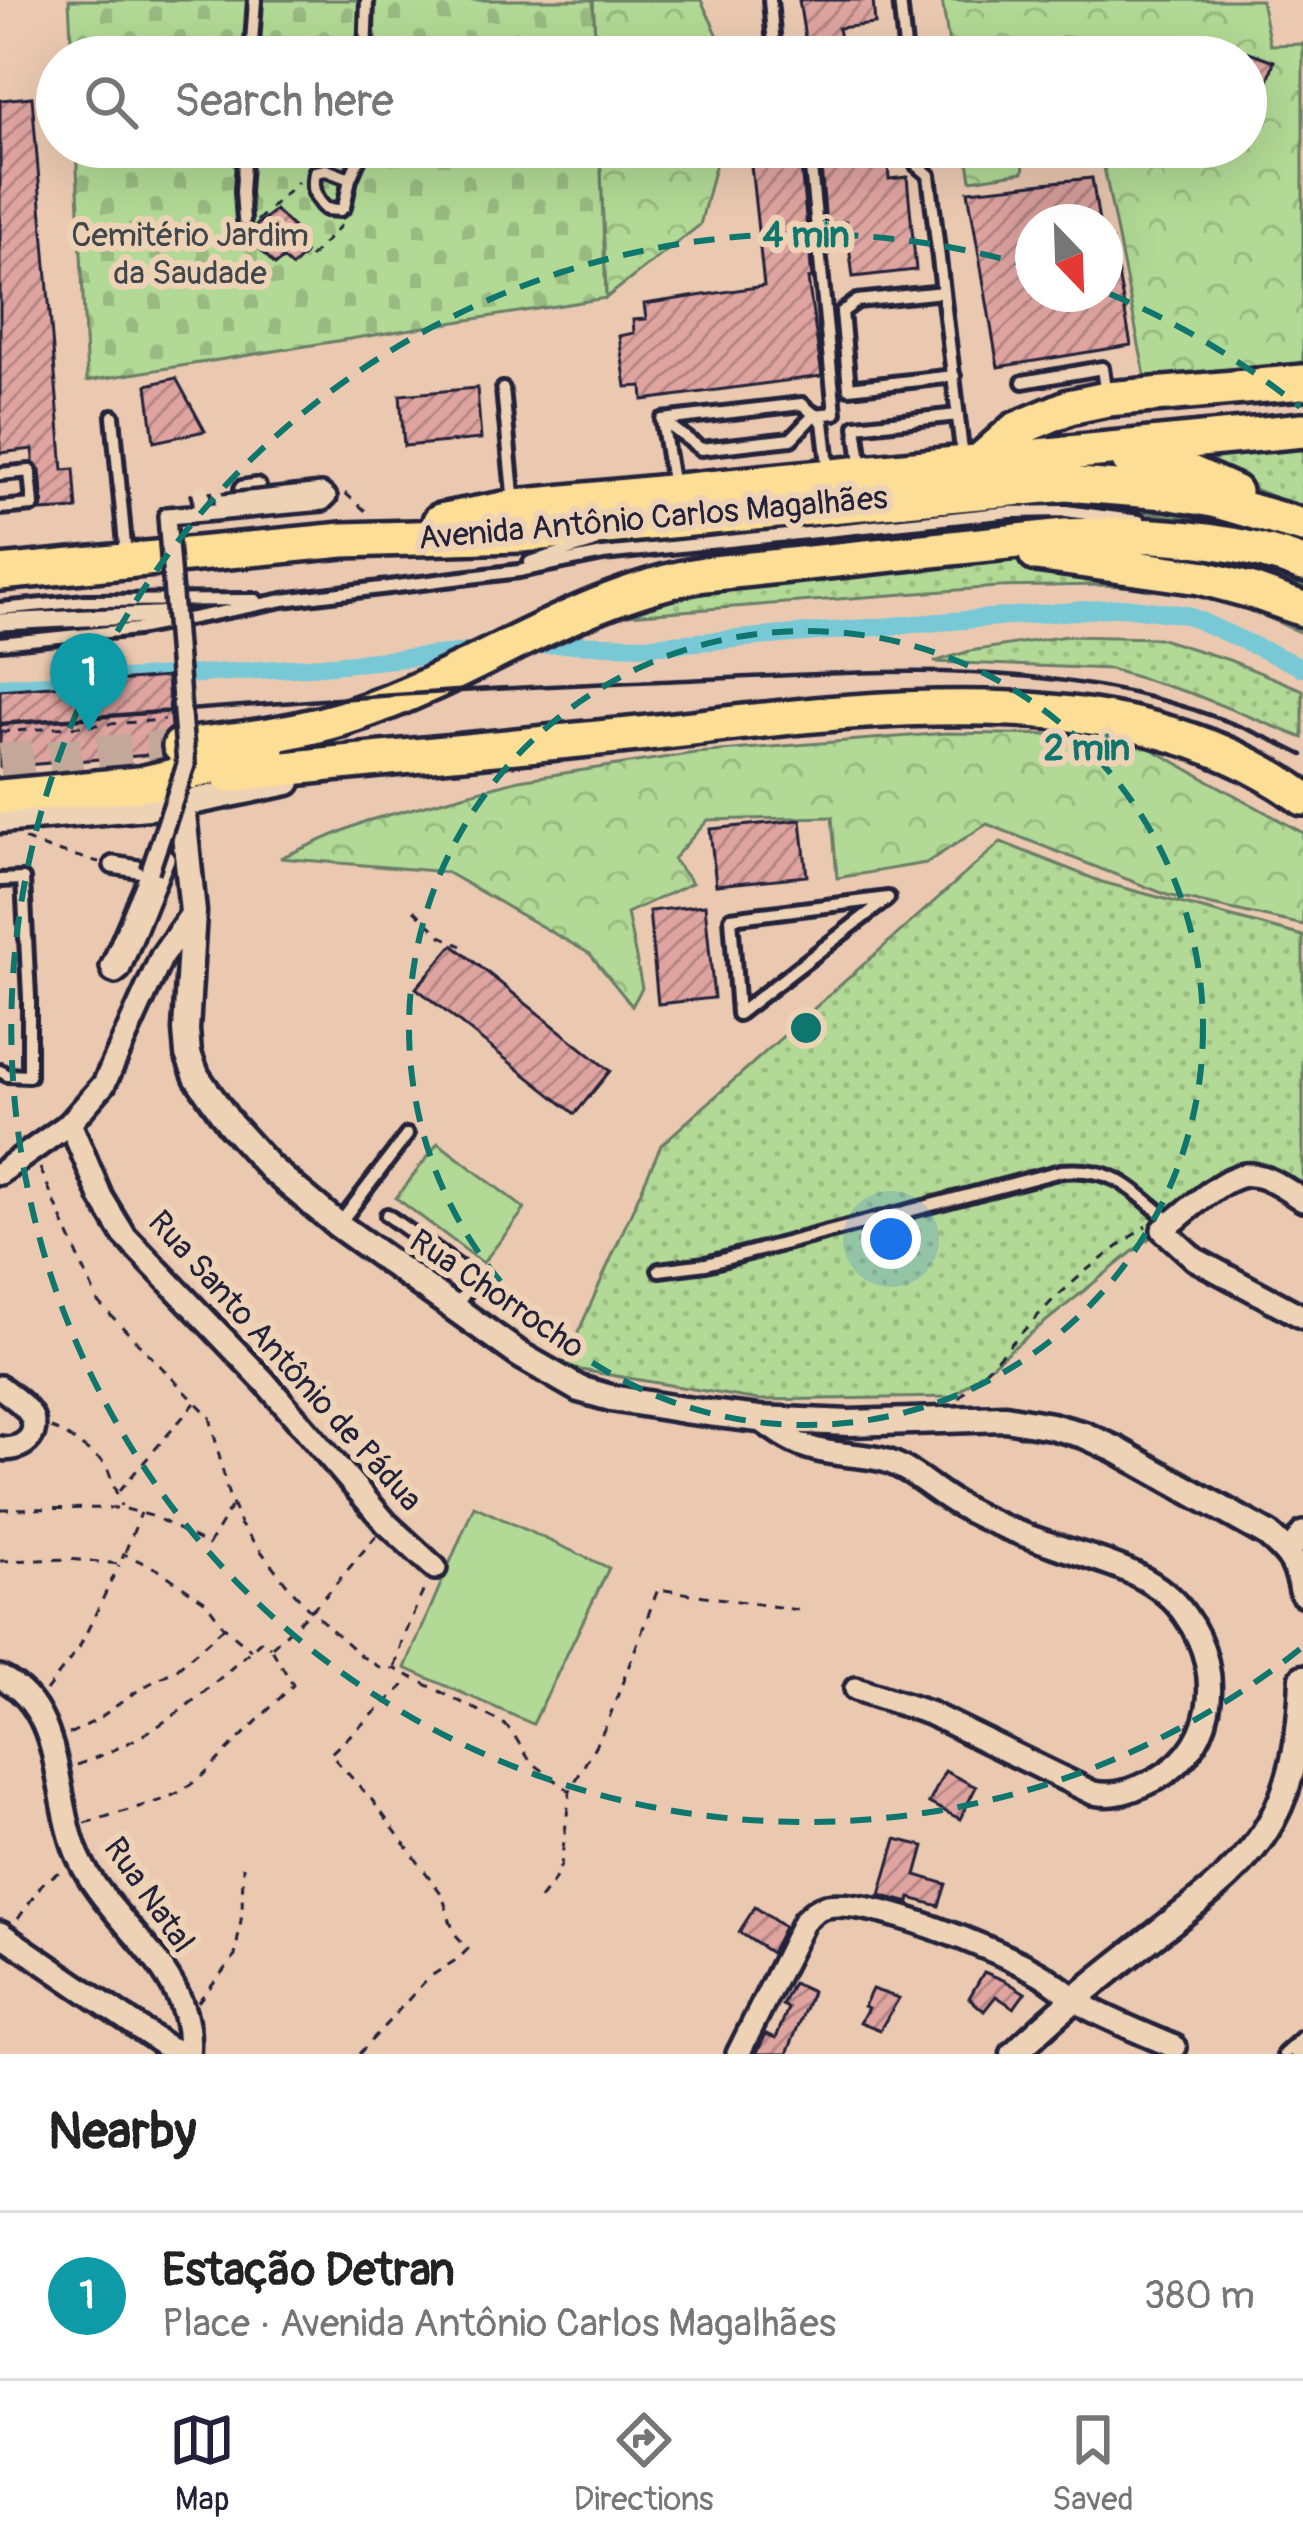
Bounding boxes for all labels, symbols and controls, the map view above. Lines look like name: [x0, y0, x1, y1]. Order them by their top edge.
search box: [36, 36, 1267, 168]
icon: search: [78, 69, 144, 135]
text: Search here: [174, 74, 394, 130]
north arrow: [1015, 204, 1123, 312]
text: 4 min: [762, 213, 850, 258]
park label: Cemitério Jardim da Saudade: [71, 215, 309, 294]
street label: Avenida Antônio Carlos Magalhães: [417, 477, 890, 559]
pin: 1: [50, 633, 128, 732]
text: 2 min: [1044, 726, 1130, 771]
centre of rings: [785, 1007, 827, 1049]
street label: Rua Santo Antônio de Pádua: [139, 1202, 431, 1520]
your location: [861, 1209, 921, 1269]
street label: Rua Chorrocho: [402, 1220, 592, 1368]
street label: Rua Natal: [95, 1829, 203, 1961]
text: Nearby: [48, 2100, 196, 2164]
text: Estação Detran: [162, 2243, 455, 2299]
text: 1: [79, 2271, 95, 2320]
text: 380 m: [1144, 2271, 1255, 2320]
text: Place · Avenida Antônio Carlos Magalhães: [162, 2299, 836, 2348]
tab: Map: [169, 2407, 235, 2520]
tab: Directions: [574, 2407, 714, 2520]
tab: Saved: [1052, 2407, 1134, 2520]

